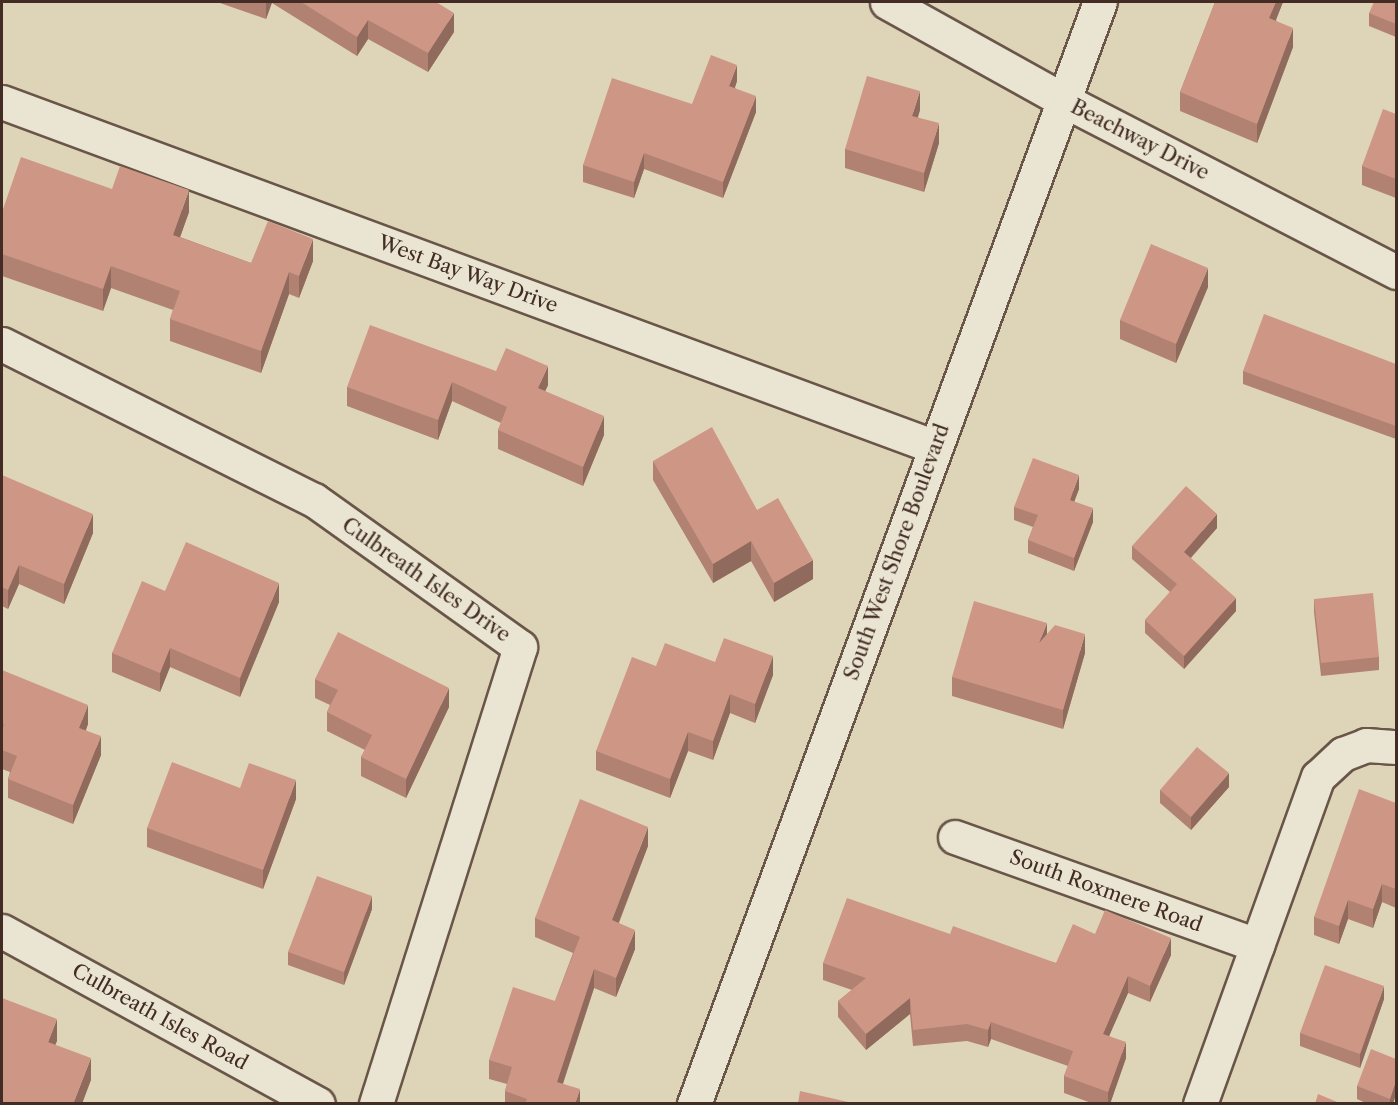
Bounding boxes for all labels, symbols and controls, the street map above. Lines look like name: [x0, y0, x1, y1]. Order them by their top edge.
street label: Beachway Drive: [1067, 95, 1213, 185]
street label: West Bay Way Drive: [374, 230, 562, 318]
street label: South West Shore Boulevard: [839, 420, 955, 684]
street label: Culbreath Isles Drive: [337, 513, 515, 647]
street label: South Roxmere Road: [1006, 845, 1206, 937]
street label: Culbreath Isles Road: [68, 959, 252, 1075]

